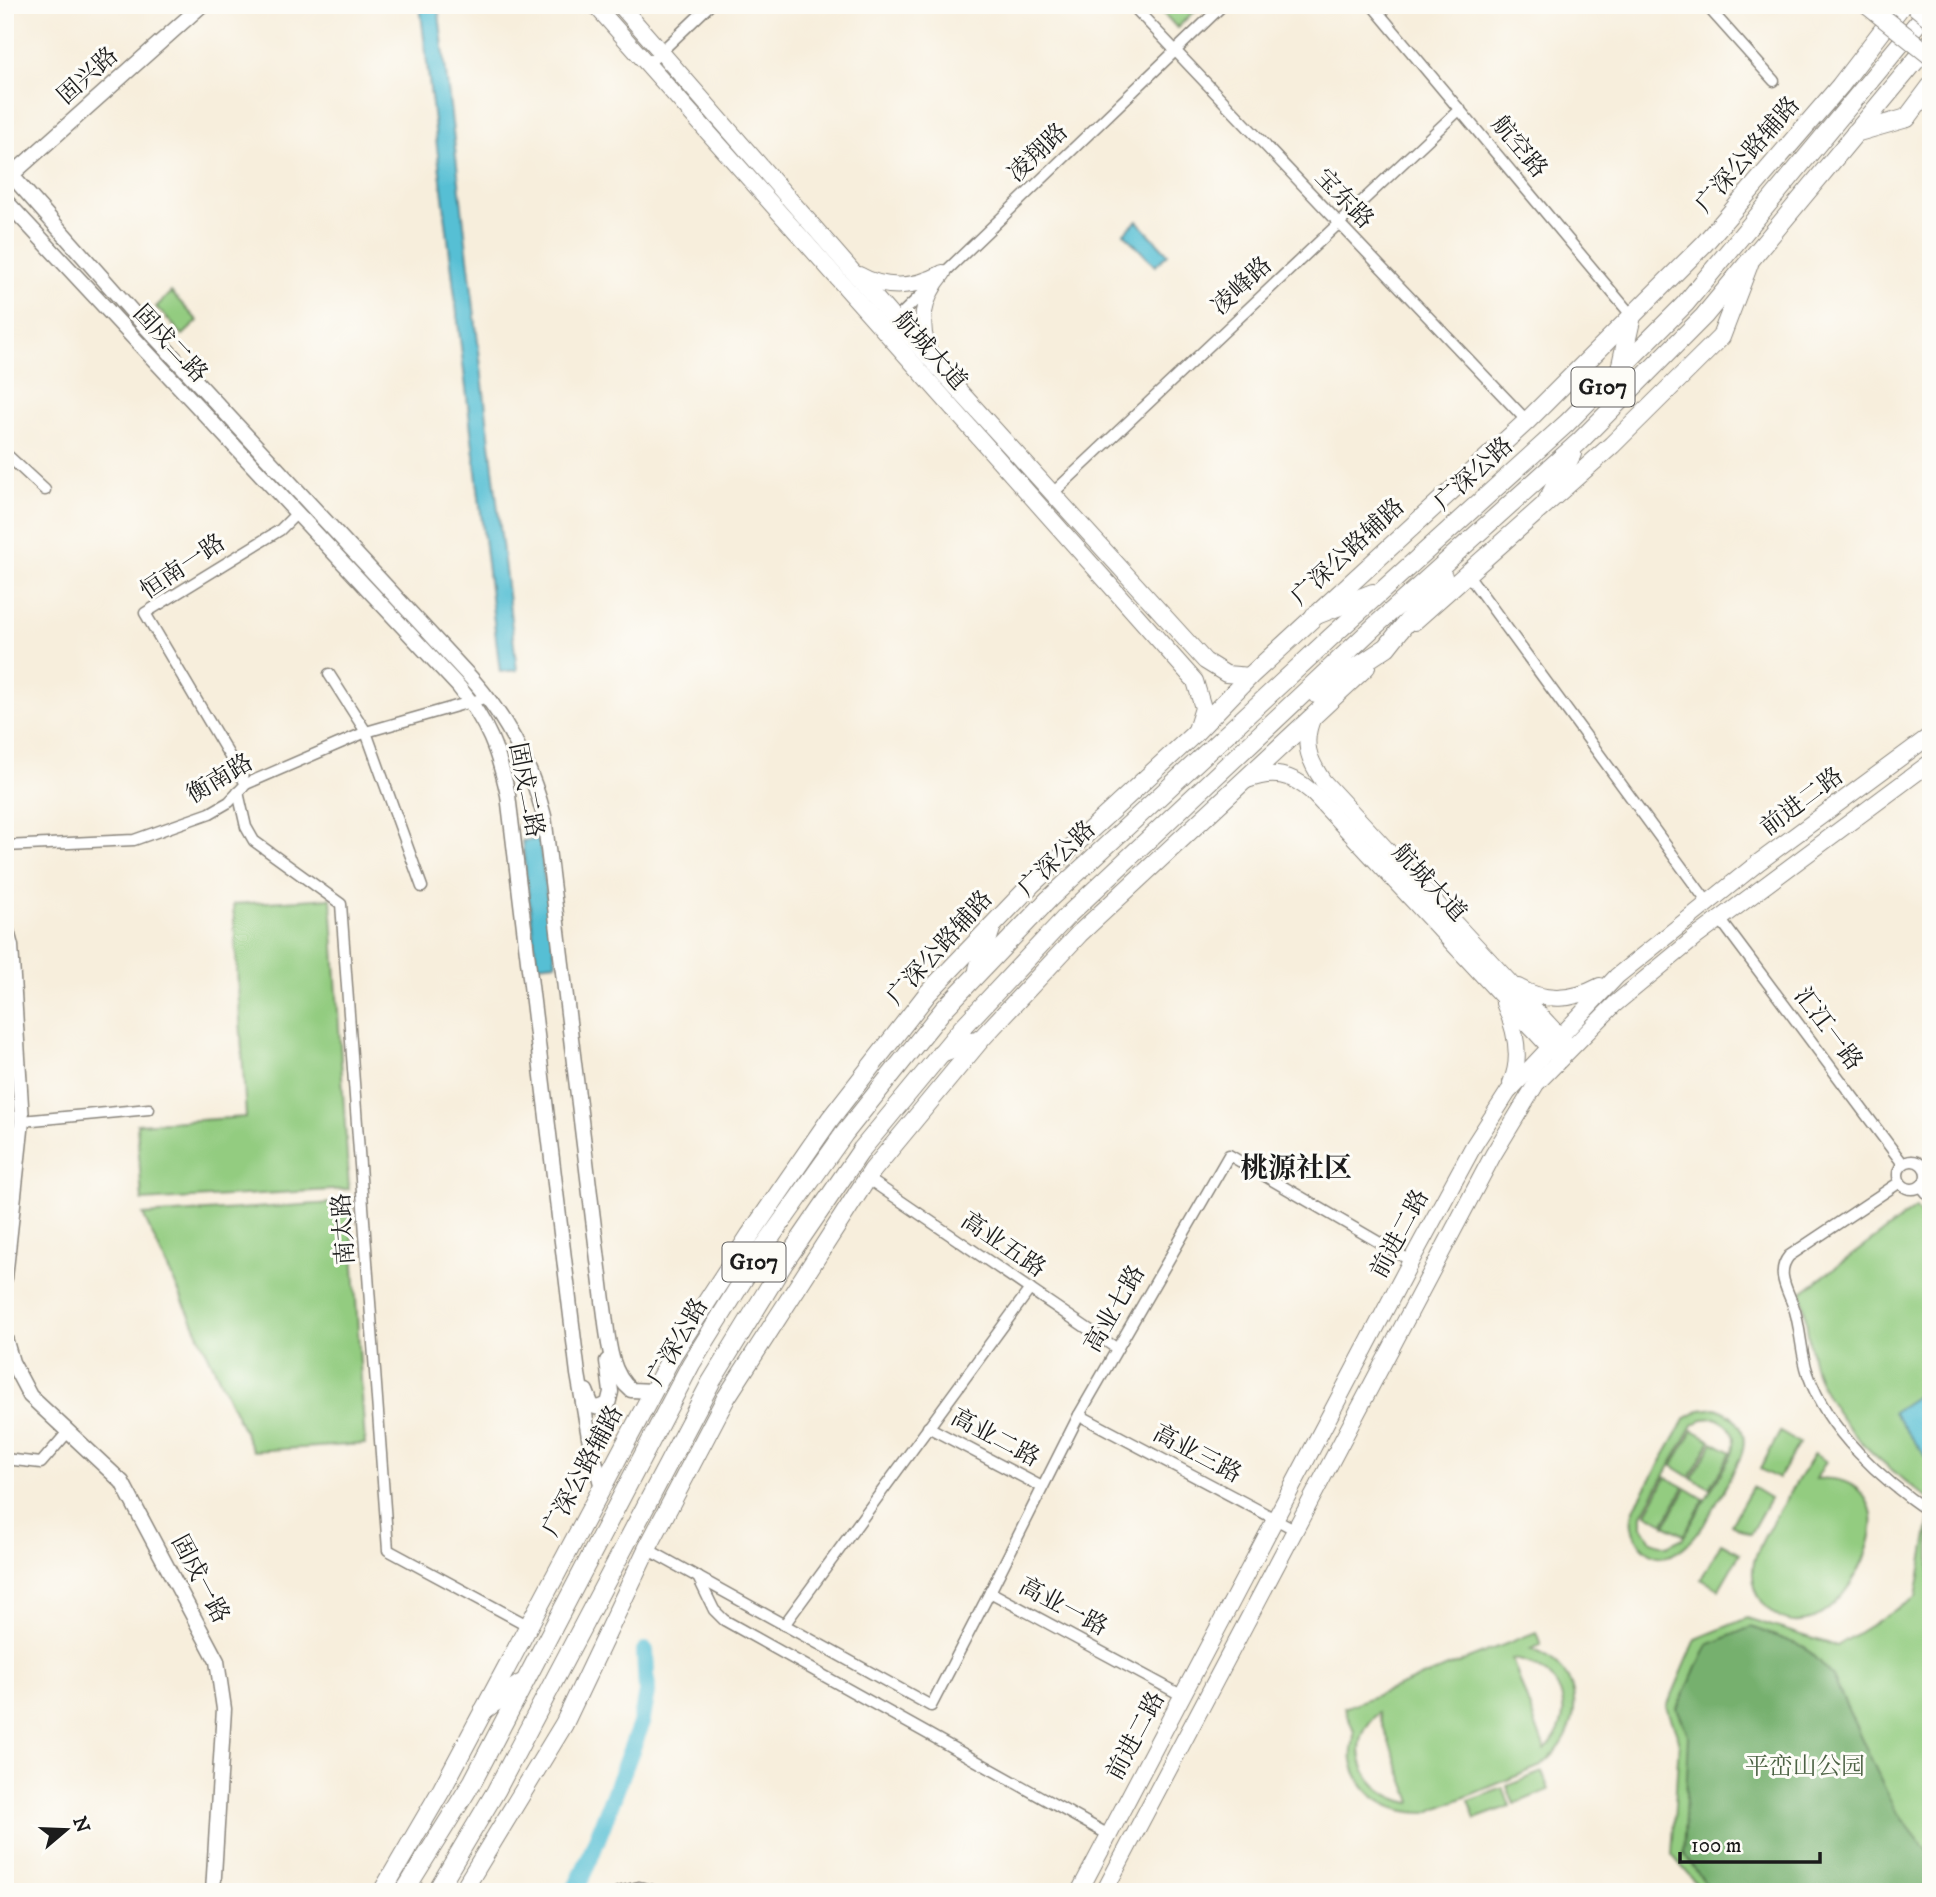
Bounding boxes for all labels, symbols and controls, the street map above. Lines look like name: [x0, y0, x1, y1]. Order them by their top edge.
street label: 固兴路: [51, 41, 125, 111]
street label: 广深公路辅路: [1689, 91, 1807, 219]
street label: 航空路: [1484, 110, 1554, 184]
street label: 凌翔路: [1002, 117, 1074, 189]
street label: 宝东路: [1308, 163, 1380, 235]
street label: 凌峰路: [1205, 250, 1279, 322]
street label: 固戍二路: [126, 299, 214, 389]
street label: 航城大道: [887, 305, 973, 397]
road number: G107: [1572, 368, 1634, 406]
street label: 广深公路: [1428, 431, 1520, 517]
street label: 广深公路辅路: [1285, 492, 1411, 612]
street label: 恒南一路: [135, 528, 231, 606]
street label: 固戍二路: [502, 740, 550, 840]
street label: 衡南路: [181, 748, 259, 810]
street label: 前进二路: [1755, 761, 1849, 843]
street label: 广深公路: [1012, 815, 1102, 903]
street label: 航城大道: [1385, 838, 1473, 928]
street label: 广深公路辅路: [881, 884, 999, 1012]
street label: 汇江一路: [1787, 982, 1869, 1076]
district label: 桃源社区: [1240, 1151, 1352, 1186]
street label: 前进二路: [1364, 1185, 1436, 1283]
street label: 南太路: [327, 1192, 361, 1266]
street label: 高业五路: [955, 1206, 1051, 1284]
road number: G107: [722, 1242, 786, 1282]
street label: 高业七路: [1078, 1260, 1152, 1358]
street label: 广深公路: [641, 1293, 715, 1391]
street label: 广深公路辅路: [536, 1400, 630, 1542]
street label: 高业二路: [946, 1402, 1044, 1474]
street label: 高业三路: [1148, 1418, 1246, 1490]
street label: 固戍一路: [164, 1530, 236, 1628]
street label: 高业一路: [1014, 1571, 1112, 1643]
street label: 前进二路: [1100, 1687, 1172, 1785]
park label: 平峦山公园: [1745, 1752, 1865, 1782]
north arrow: [32, 1796, 102, 1866]
text: N: [67, 1814, 94, 1836]
scale bar: [1680, 1820, 1820, 1864]
text: 100 m: [1691, 1833, 1742, 1859]

